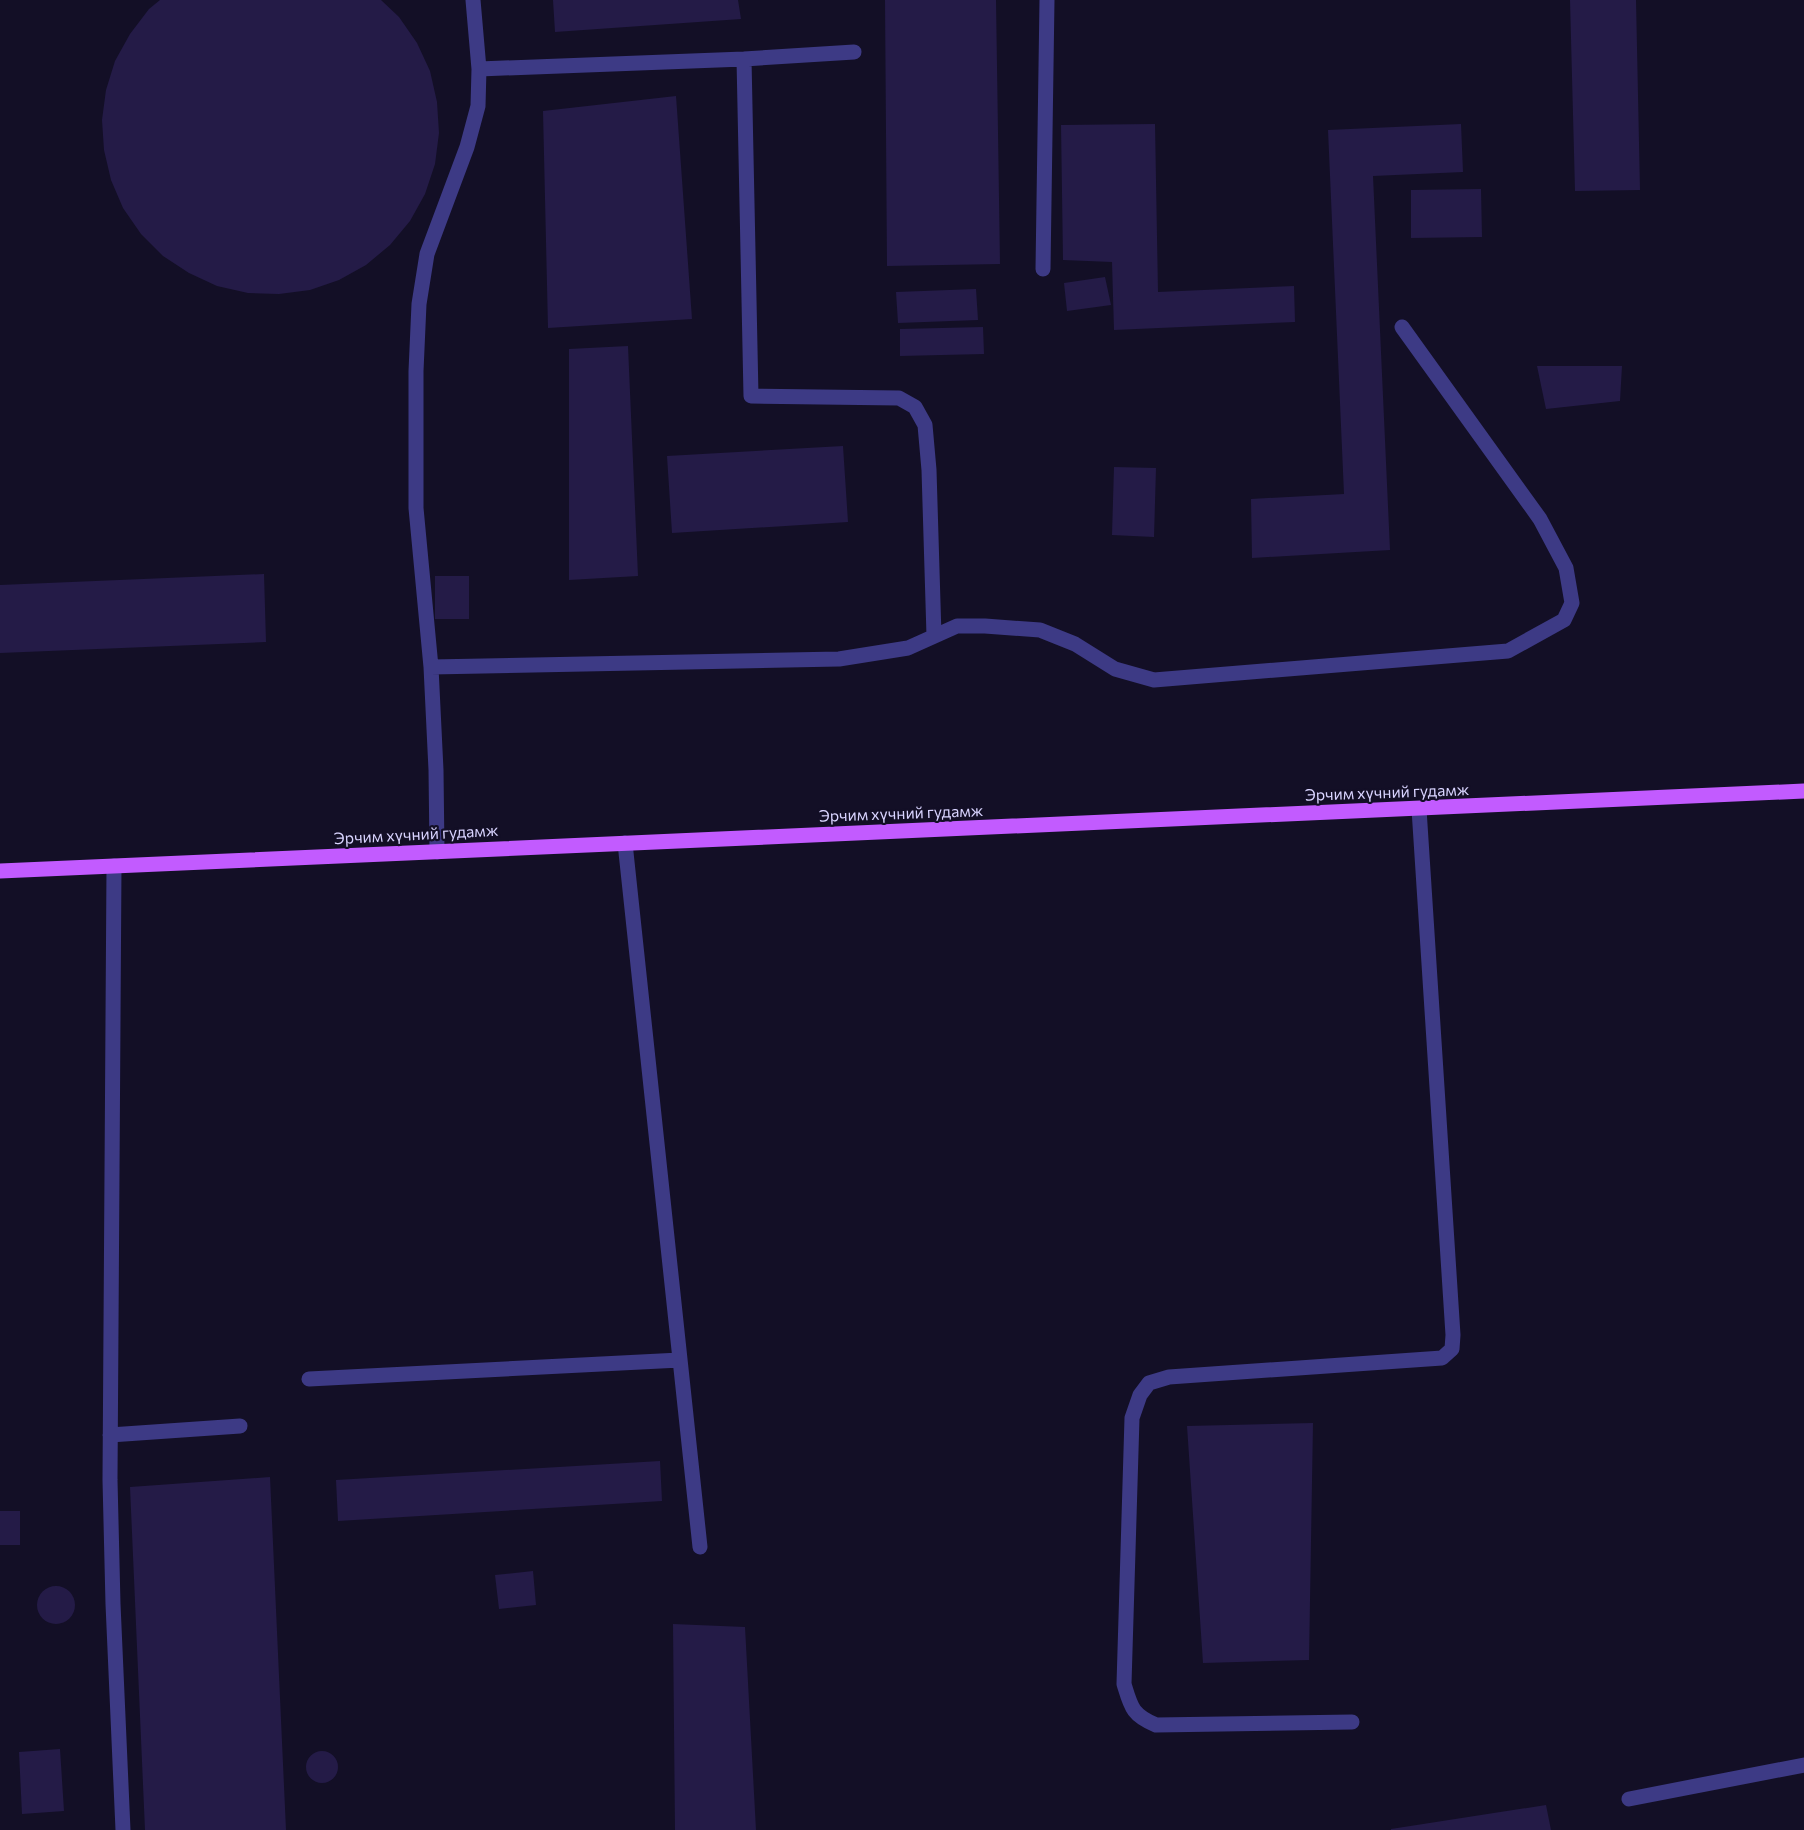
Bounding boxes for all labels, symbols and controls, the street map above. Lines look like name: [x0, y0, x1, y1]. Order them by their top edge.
street label: Эрчим хүчний гудамж: [1304, 779, 1470, 804]
street label: Эрчим хүчний гудамж: [818, 800, 984, 825]
street label: Эрчим хүчний гудамж: [333, 820, 499, 847]

